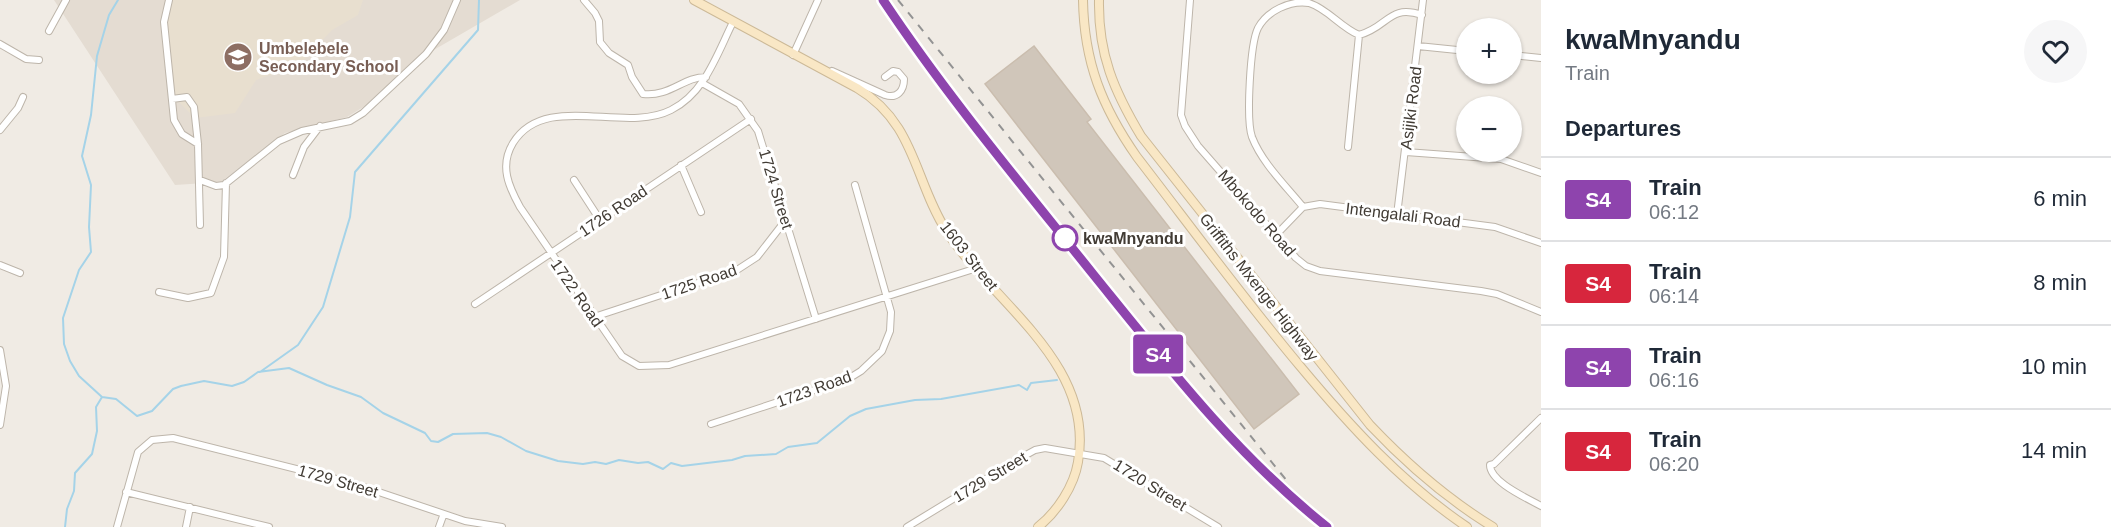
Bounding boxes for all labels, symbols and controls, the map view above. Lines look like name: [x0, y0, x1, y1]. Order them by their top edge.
map controls: [1456, 18, 1522, 162]
button: +: [1456, 18, 1522, 84]
button: heart: [2024, 20, 2087, 83]
text: kwaMnyandu: [1565, 24, 1741, 55]
place label: Umbelebele Secondary School: [259, 40, 399, 75]
school or university icon: Umbelebele Secondary School: [222, 41, 254, 73]
text: Train: [1565, 62, 1610, 84]
street label: Asijiki Road: [1397, 65, 1425, 151]
button: −: [1456, 96, 1522, 162]
text: Departures: [1565, 116, 1681, 141]
street label: 1724 Street: [756, 147, 796, 232]
street label: Mbokodo Road: [1215, 166, 1299, 260]
text: Train: [1649, 175, 1702, 200]
street label: 1726 Road: [576, 182, 650, 240]
text: 6 min: [2033, 186, 2087, 211]
text: S4: [1585, 188, 1611, 211]
street label: Intengalali Road: [1345, 200, 1461, 230]
text: 06:12: [1649, 201, 1699, 223]
street label: Griffiths Mxenge Highway: [1196, 210, 1322, 364]
street label: 1603 Street: [937, 218, 1002, 294]
marker: kwaMnyandu: [1052, 225, 1078, 251]
place label: kwaMnyandu: [1083, 230, 1183, 247]
street label: 1722 Road: [548, 256, 606, 330]
text: Train: [1649, 259, 1702, 284]
street label: 1725 Road: [659, 261, 739, 303]
text: 8 min: [2033, 270, 2087, 295]
text: S4: [1585, 272, 1611, 295]
text: 06:14: [1649, 285, 1699, 307]
line badge: S4: [1131, 334, 1185, 374]
text: S4: [1145, 343, 1171, 366]
text: Train: [1649, 343, 1702, 368]
text: 10 min: [2021, 354, 2087, 379]
text: S4: [1585, 356, 1611, 379]
street label: 1723 Road: [774, 368, 854, 410]
text: 06:16: [1649, 369, 1699, 391]
text: Train: [1649, 427, 1702, 452]
text: 14 min: [2021, 438, 2087, 463]
text: S4: [1585, 440, 1611, 463]
street label: 1729 Street: [950, 448, 1030, 506]
text: 06:20: [1649, 453, 1699, 475]
street label: 1720 Street: [1110, 456, 1190, 514]
street label: 1729 Street: [296, 461, 381, 501]

